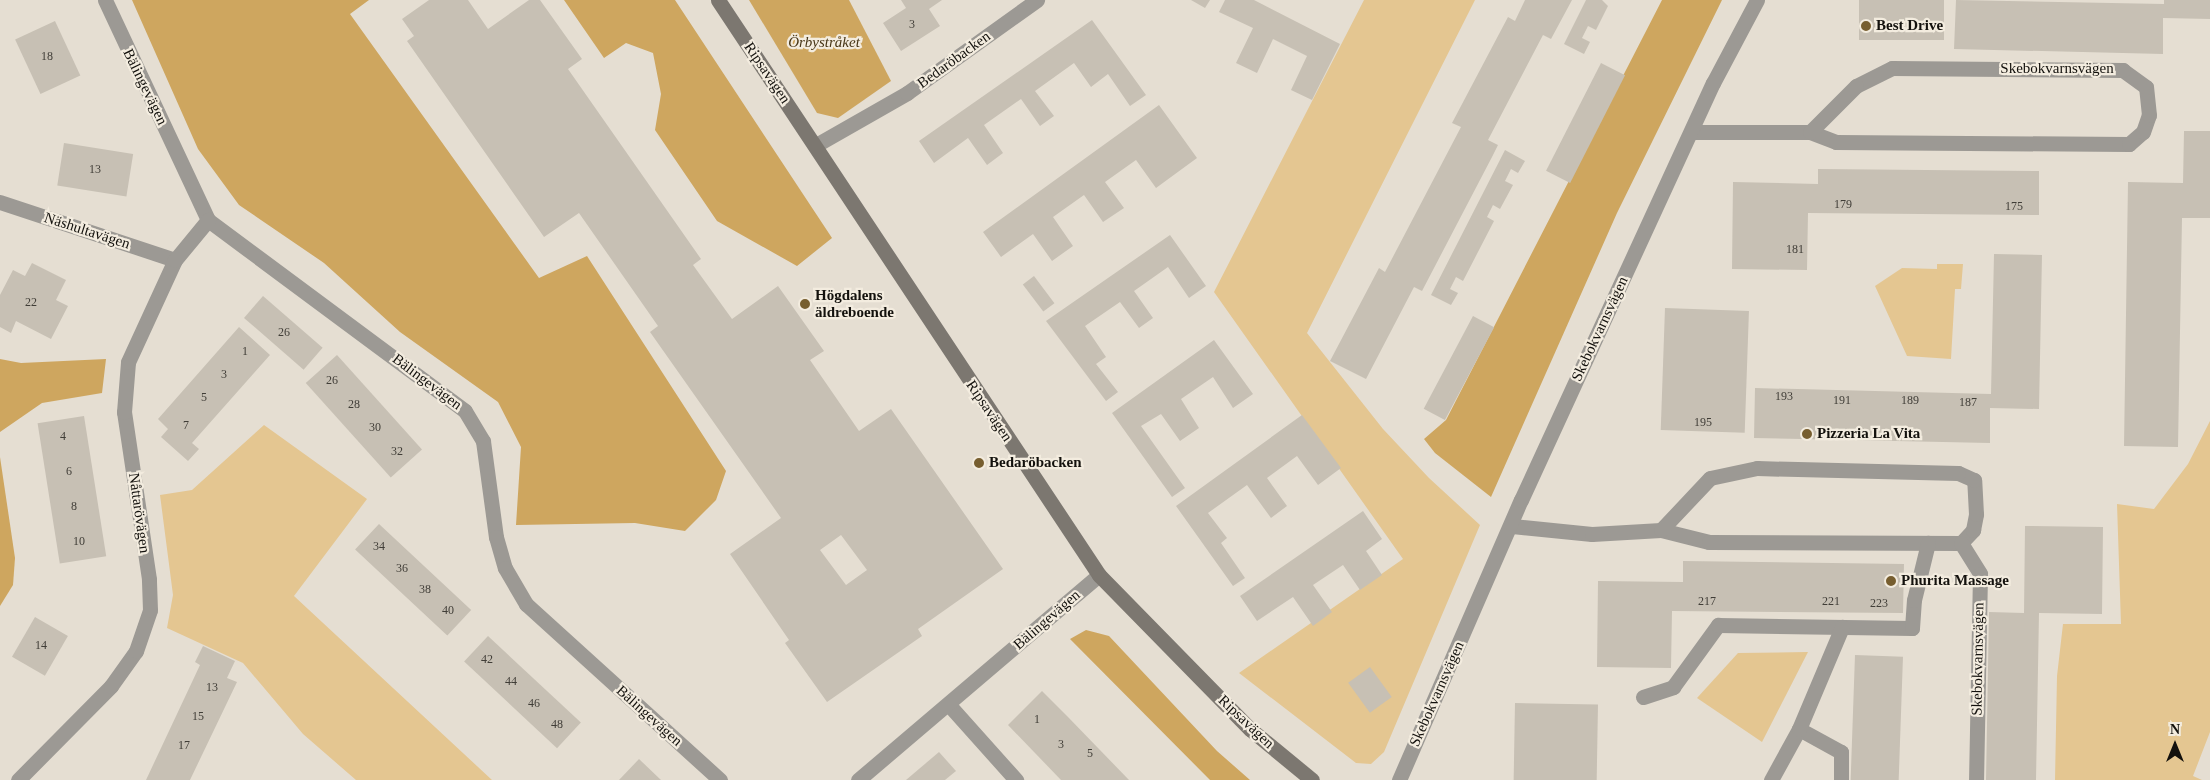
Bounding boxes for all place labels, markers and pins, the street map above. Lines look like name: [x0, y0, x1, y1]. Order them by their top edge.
place label: Best Drive: [1876, 17, 1943, 35]
marker: Best Drive: [1860, 20, 1872, 32]
place label: Högdalens äldreboende: [815, 286, 894, 321]
marker: Högdalens äldreboende: [799, 298, 811, 310]
place label: Pizzeria La Vita: [1817, 425, 1921, 443]
marker: Pizzeria La Vita: [1801, 428, 1813, 440]
place label: Bedaröbacken: [989, 454, 1082, 472]
marker: Bedaröbacken: [973, 457, 985, 469]
place label: Phurita Massage: [1901, 572, 2009, 590]
marker: Phurita Massage: [1885, 575, 1897, 587]

